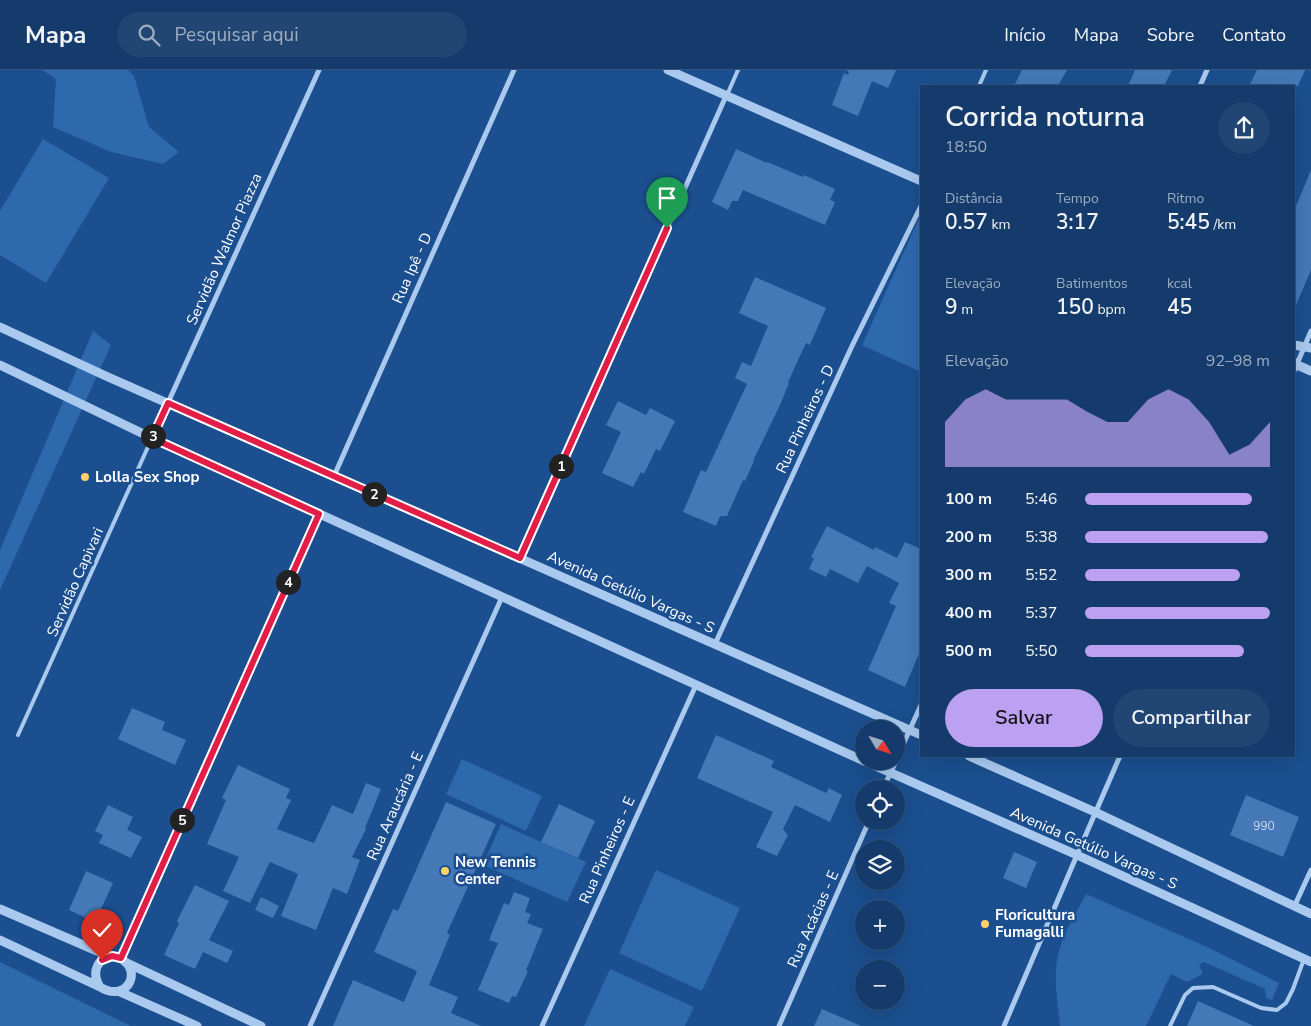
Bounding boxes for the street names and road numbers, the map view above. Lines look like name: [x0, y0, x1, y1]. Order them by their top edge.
street label: Servidão Walmor Piazza: [181, 170, 267, 328]
street label: Rua Ipê - D: [387, 229, 437, 307]
street label: Rua Pinheiros - D: [771, 361, 839, 477]
street label: Servidão Capivari: [42, 524, 108, 640]
street label: Avenida Getúlio Vargas - S: [544, 546, 718, 638]
street label: Rua Araucária - E: [362, 748, 428, 864]
street label: Rua Pinheiros - E: [574, 793, 640, 907]
street label: Avenida Getúlio Vargas - S: [1007, 802, 1181, 894]
street label: Rua Acácias - E: [783, 867, 843, 971]

